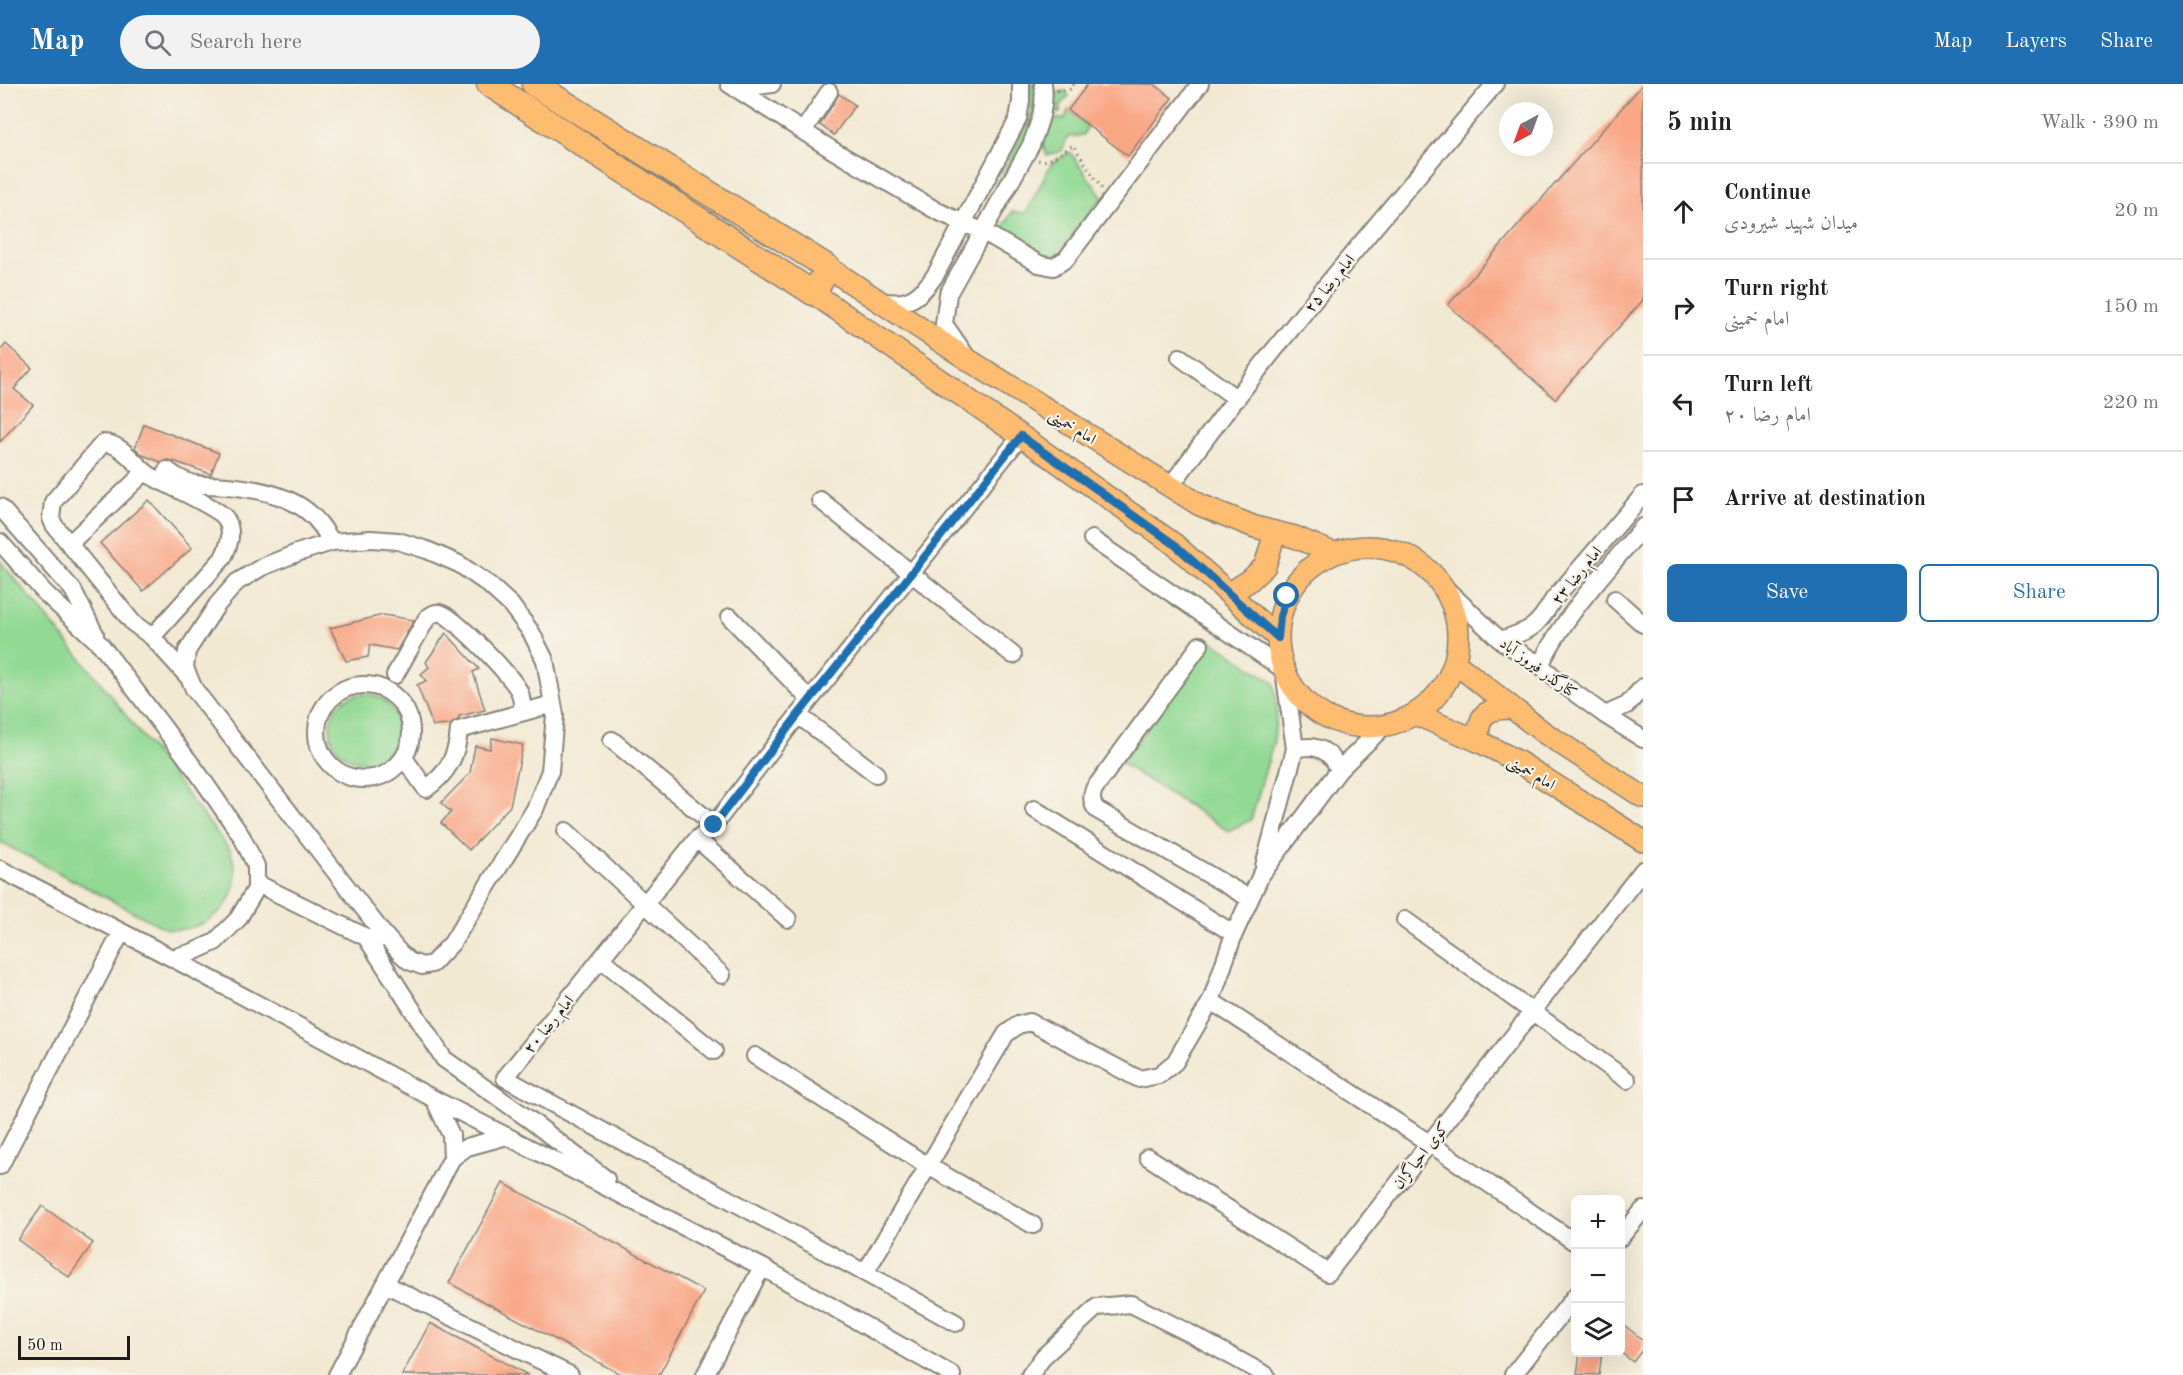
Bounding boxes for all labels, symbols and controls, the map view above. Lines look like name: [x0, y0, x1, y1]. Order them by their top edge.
search box: [120, 15, 540, 69]
icon: search: [141, 26, 174, 59]
text: Map: [30, 28, 84, 56]
text: Search here: [189, 31, 302, 53]
text: Map: [1933, 31, 1972, 52]
text: Layers: [2005, 31, 2067, 52]
text: Share: [2100, 31, 2153, 52]
north arrow: [1499, 102, 1553, 156]
text: 5 min: [1667, 110, 1732, 136]
text: Walk · 390 m: [2040, 113, 2159, 133]
text: Continue: [1724, 182, 1811, 204]
icon: ahead: [1667, 195, 1700, 228]
text: 20 m: [2114, 201, 2159, 221]
text: میدان شهید شیرودی: [1724, 214, 1858, 234]
street label: امام رضا ۲۵: [1302, 252, 1363, 319]
text: Turn right: [1724, 278, 1828, 300]
icon: right: [1667, 291, 1700, 324]
text: 150 m: [2103, 297, 2159, 317]
text: امام خمینی: [1724, 310, 1789, 330]
text: Turn left: [1724, 374, 1813, 396]
icon: left: [1667, 387, 1700, 420]
text: 220 m: [2103, 393, 2159, 413]
text: امام رضا ۲۰: [1724, 406, 1811, 426]
street label: امام خمینی: [1043, 407, 1098, 453]
icon: arrive: [1667, 483, 1700, 516]
text: Arrive at destination: [1724, 488, 1926, 510]
street label: امام رضا ۲۳: [1549, 544, 1610, 611]
button: Save: [1667, 564, 1907, 622]
button: Share: [1919, 564, 2159, 622]
route start: [1273, 582, 1299, 608]
street label: کنارگذر فیروز آباد: [1496, 631, 1582, 702]
street label: امام خمینی: [1502, 753, 1558, 798]
route end: [700, 811, 726, 837]
street label: امام رضا ۲۰: [521, 993, 582, 1060]
street label: کوی احیاگران: [1387, 1117, 1453, 1193]
map controls: [1571, 1195, 1625, 1357]
button: +: [1571, 1195, 1625, 1249]
button: −: [1571, 1249, 1625, 1303]
button: layers: [1571, 1303, 1625, 1357]
scale bar: [18, 1333, 130, 1360]
text: 50 m: [27, 1338, 63, 1354]

